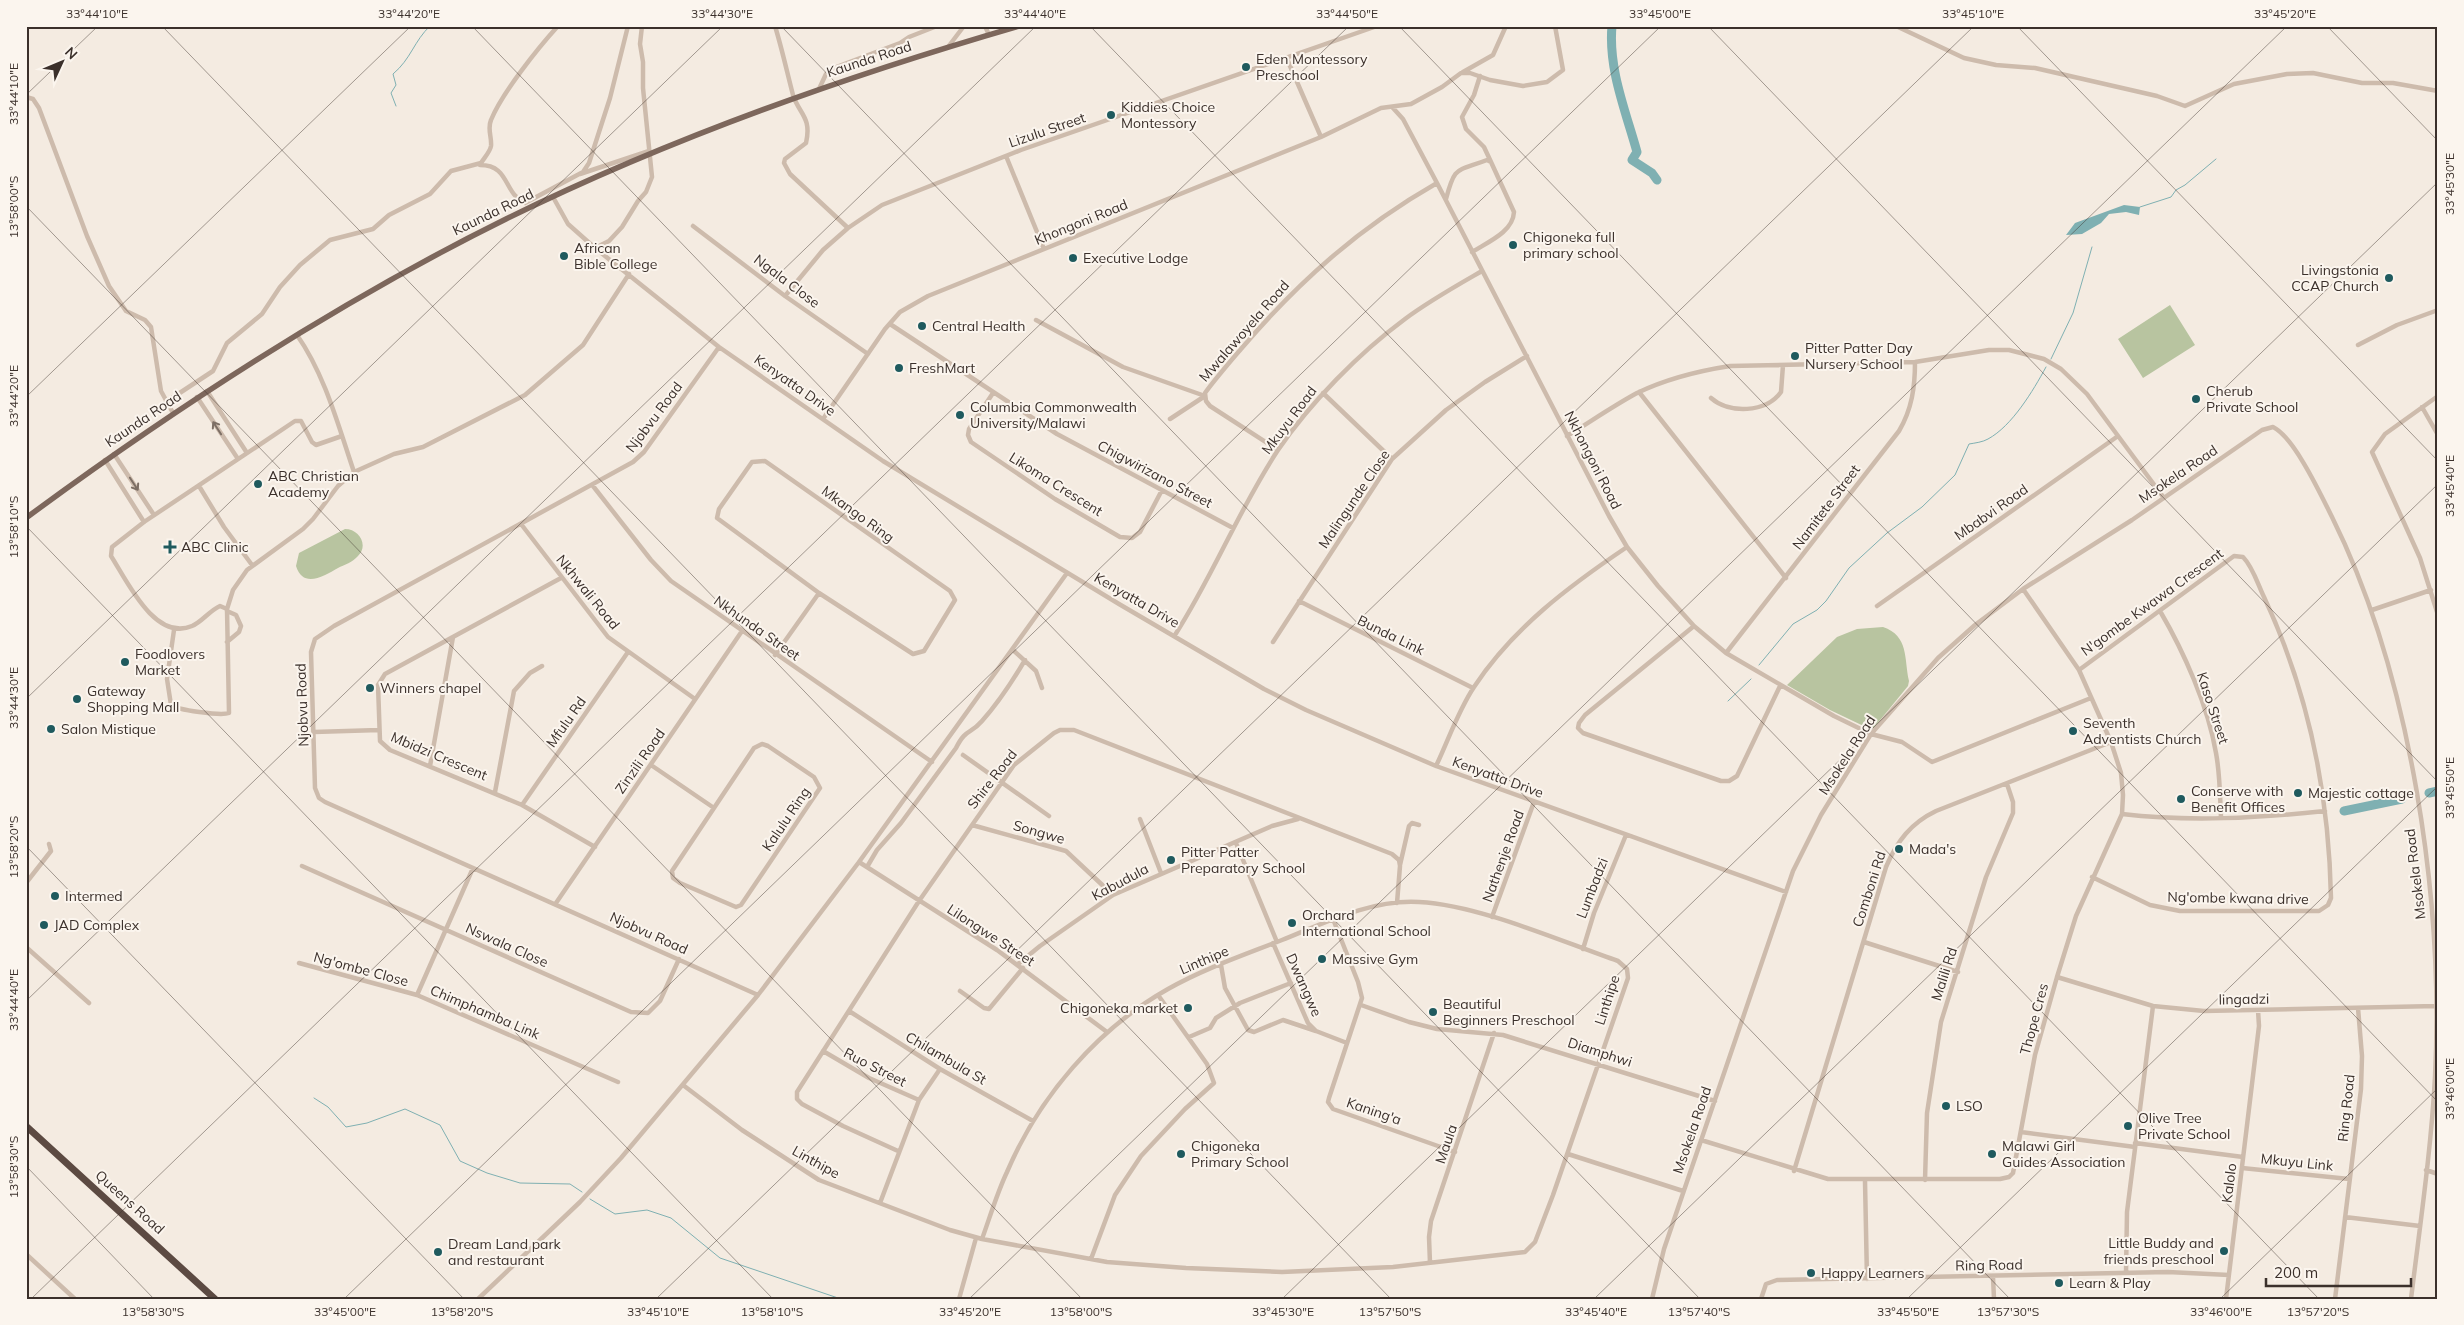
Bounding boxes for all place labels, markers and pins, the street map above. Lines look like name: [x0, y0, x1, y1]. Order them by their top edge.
place label: Eden Montessory Preschool: [1256, 50, 1368, 84]
marker: Eden Montessory Preschool: [1240, 61, 1252, 73]
place label: Kiddies Choice Montessory: [1121, 98, 1215, 132]
marker: Kiddies Choice Montessory: [1105, 109, 1117, 121]
place label: Chigoneka full primary school: [1523, 228, 1619, 262]
place label: African Bible College: [574, 239, 657, 273]
marker: Chigoneka full primary school: [1507, 239, 1519, 251]
place label: Executive Lodge: [1083, 249, 1188, 267]
marker: African Bible College: [558, 250, 570, 262]
marker: Executive Lodge: [1067, 252, 1079, 264]
place label: Livingstonia CCAP Church: [2291, 261, 2379, 295]
marker: Livingstonia CCAP Church: [2383, 272, 2395, 284]
place label: Central Health: [932, 317, 1025, 335]
marker: Central Health: [916, 320, 928, 332]
place label: Pitter Patter Day Nursery School: [1805, 339, 1913, 373]
marker: Pitter Patter Day Nursery School: [1789, 350, 1801, 362]
place label: FreshMart: [909, 359, 975, 377]
marker: FreshMart: [893, 362, 905, 374]
place label: Cherub Private School: [2206, 382, 2298, 416]
marker: Cherub Private School: [2190, 393, 2202, 405]
place label: Columbia Commonwealth University/Malawi: [970, 398, 1137, 432]
marker: Columbia Commonwealth University/Malawi: [954, 409, 966, 421]
place label: ABC Christian Academy: [268, 467, 359, 501]
marker: ABC Christian Academy: [252, 478, 264, 490]
place label: ABC Clinic: [181, 538, 249, 556]
marker: ABC Clinic: [163, 540, 177, 554]
place label: Foodlovers Market: [135, 645, 205, 679]
marker: Foodlovers Market: [119, 656, 131, 668]
place label: Winners chapel: [380, 679, 481, 697]
place label: Gateway Shopping Mall: [87, 682, 179, 716]
marker: Winners chapel: [364, 682, 376, 694]
marker: Gateway Shopping Mall: [71, 693, 83, 705]
place label: Seventh Adventists Church: [2083, 714, 2201, 748]
place label: Salon Mistique: [61, 720, 156, 738]
marker: Salon Mistique: [45, 723, 57, 735]
marker: Seventh Adventists Church: [2067, 725, 2079, 737]
place label: Conserve with Benefit Offices: [2191, 782, 2285, 816]
place label: Majestic cottage: [2308, 784, 2414, 802]
marker: Majestic cottage: [2292, 787, 2304, 799]
marker: Conserve with Benefit Offices: [2175, 793, 2187, 805]
place label: Mada's: [1909, 840, 1956, 858]
place label: Pitter Patter Preparatory School: [1181, 843, 1305, 877]
marker: Mada's: [1893, 843, 1905, 855]
marker: Pitter Patter Preparatory School: [1165, 854, 1177, 866]
place label: Intermed: [65, 887, 123, 905]
marker: Intermed: [49, 890, 61, 902]
place label: Orchard International School: [1302, 906, 1431, 940]
place label: JAD Complex: [54, 916, 140, 934]
marker: Orchard International School: [1286, 917, 1298, 929]
marker: JAD Complex: [38, 919, 50, 931]
place label: Massive Gym: [1332, 950, 1418, 968]
marker: Massive Gym: [1316, 953, 1328, 965]
place label: Beautiful Beginners Preschool: [1443, 995, 1575, 1029]
place label: Chigoneka market: [1060, 999, 1178, 1017]
marker: Chigoneka market: [1182, 1002, 1194, 1014]
marker: Beautiful Beginners Preschool: [1427, 1006, 1439, 1018]
place label: LSO: [1956, 1097, 1983, 1115]
marker: LSO: [1940, 1100, 1952, 1112]
place label: Olive Tree Private School: [2138, 1109, 2230, 1143]
marker: Olive Tree Private School: [2122, 1120, 2134, 1132]
place label: Chigoneka Primary School: [1191, 1137, 1289, 1171]
place label: Malawi Girl Guides Association: [2002, 1137, 2125, 1171]
marker: Chigoneka Primary School: [1175, 1148, 1187, 1160]
marker: Malawi Girl Guides Association: [1986, 1148, 1998, 1160]
place label: Little Buddy and friends preschool: [2104, 1234, 2214, 1268]
place label: Dream Land park and restaurant: [448, 1235, 562, 1269]
marker: Little Buddy and friends preschool: [2218, 1245, 2230, 1257]
marker: Dream Land park and restaurant: [432, 1246, 444, 1258]
place label: Happy Learners: [1821, 1264, 1924, 1282]
marker: Happy Learners: [1805, 1267, 1817, 1279]
place label: Learn & Play: [2069, 1274, 2151, 1292]
marker: Learn & Play: [2053, 1277, 2065, 1289]

